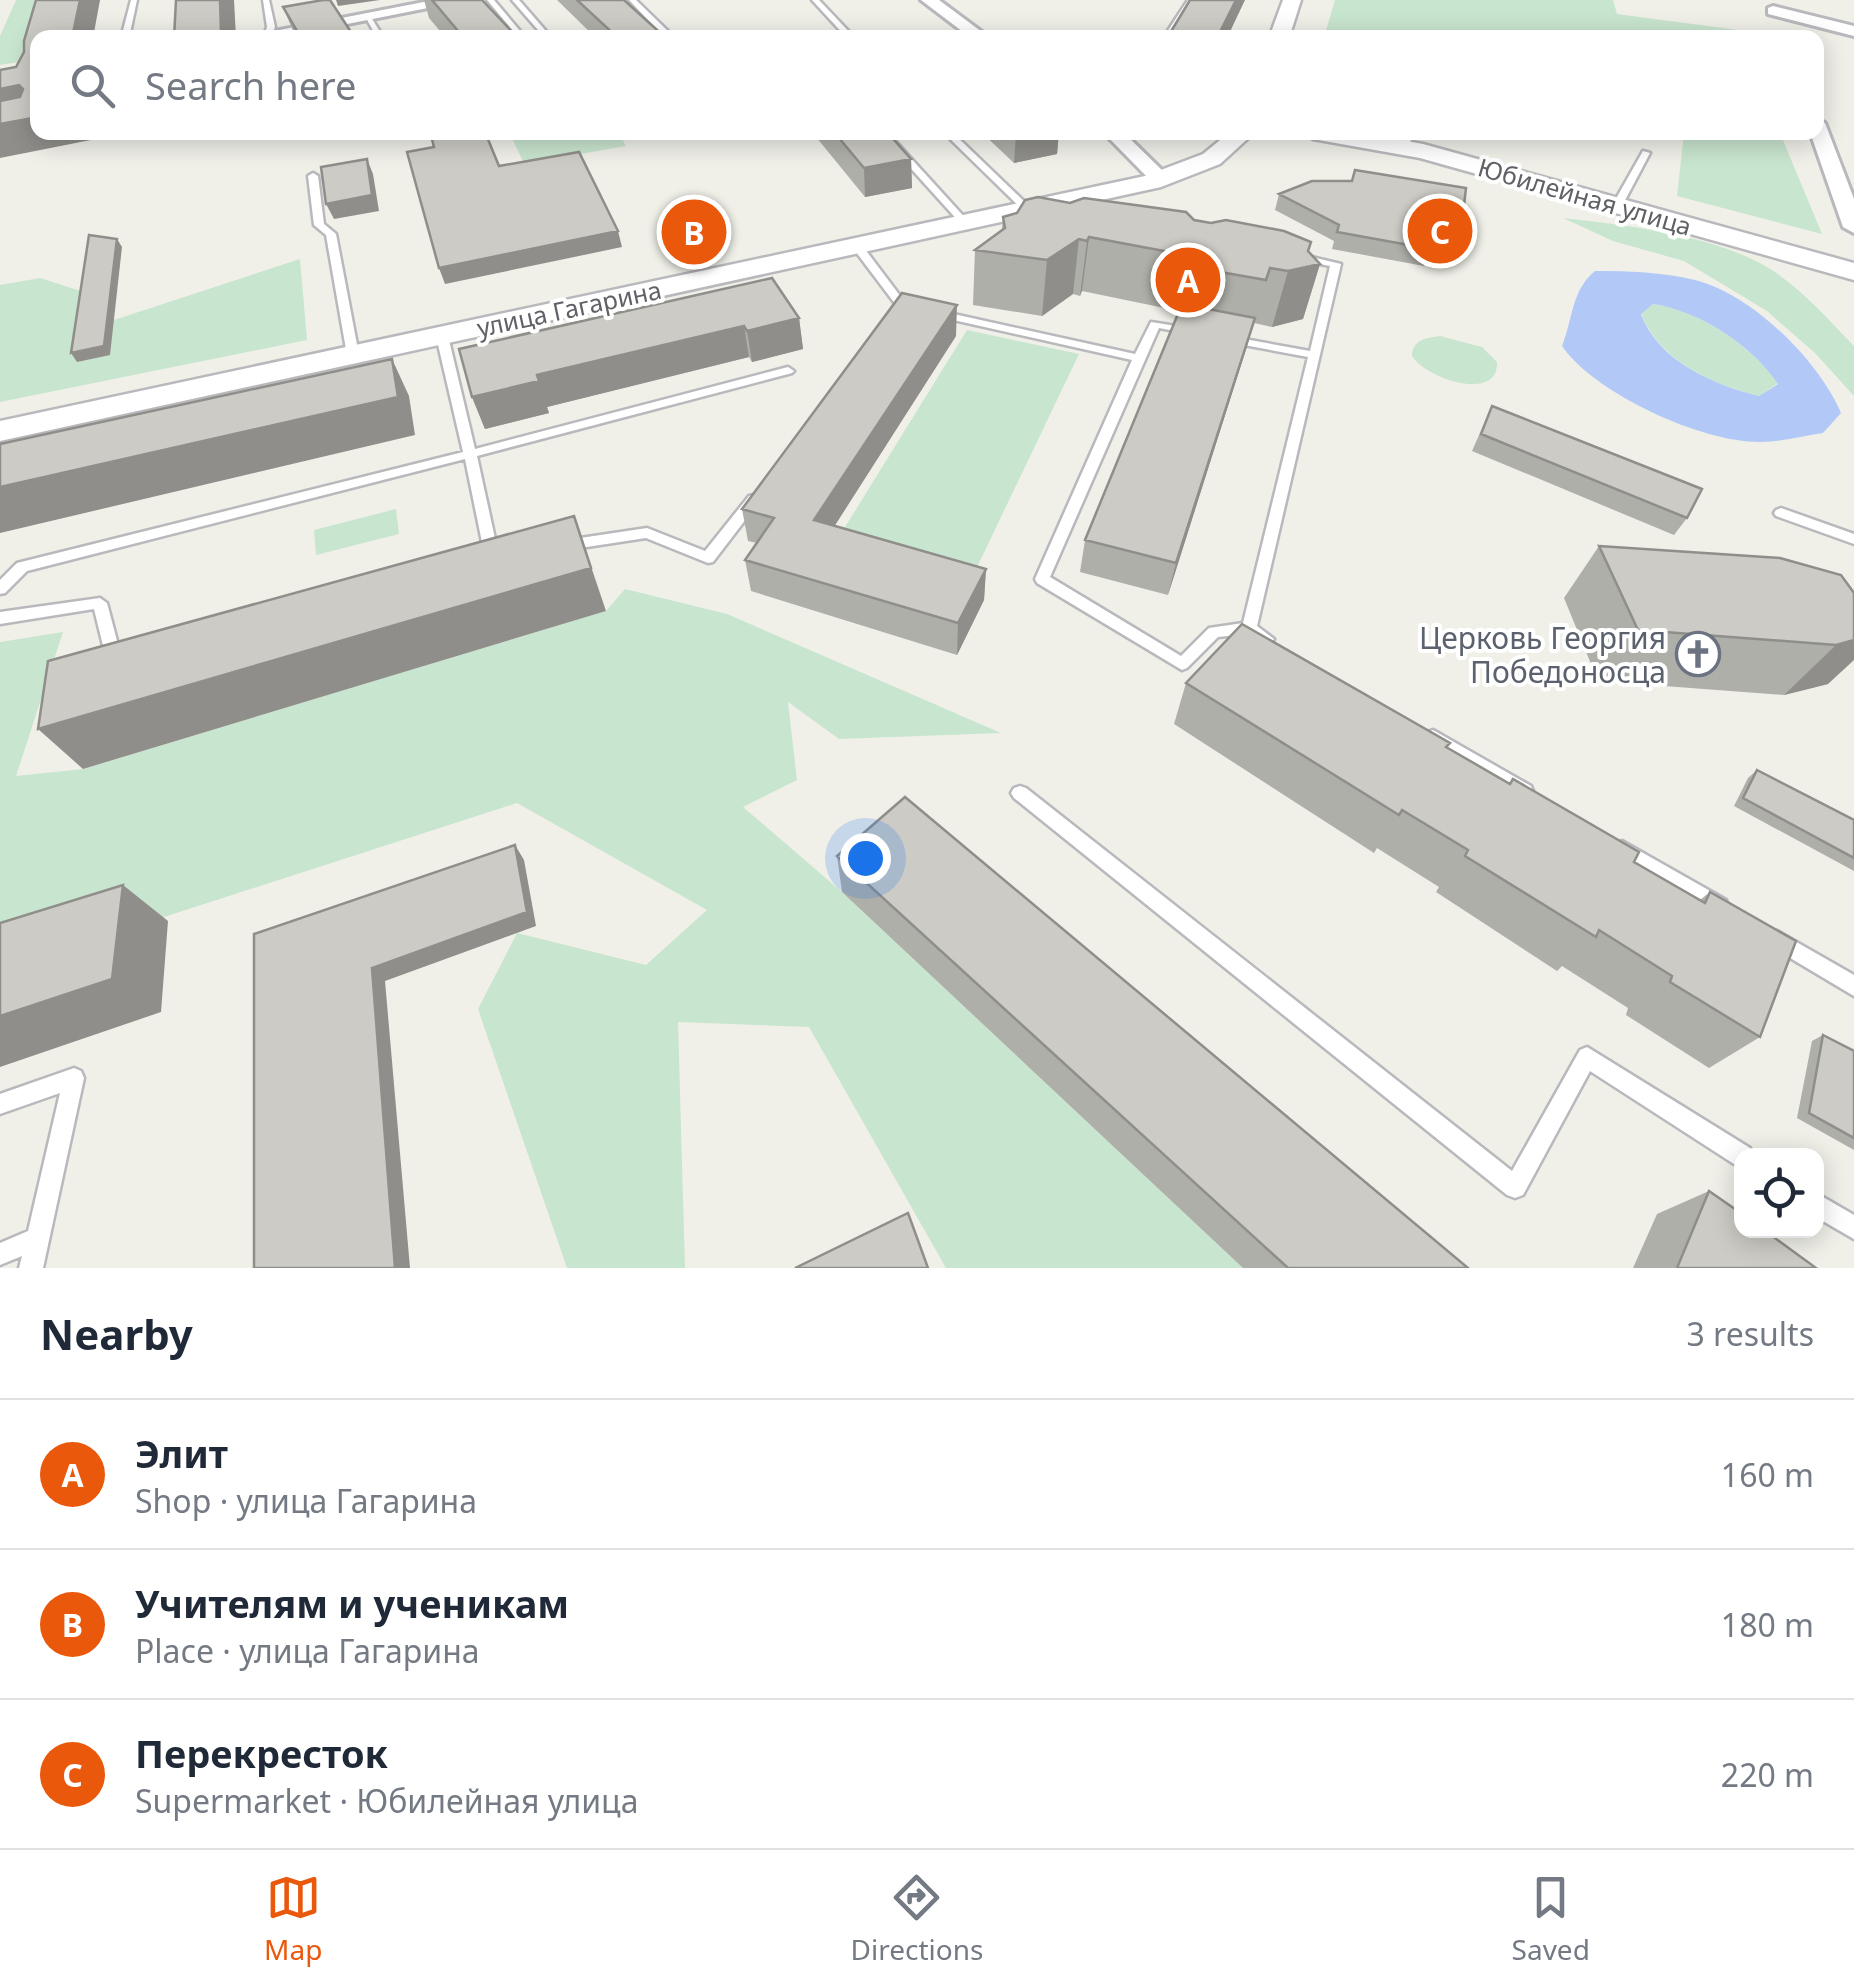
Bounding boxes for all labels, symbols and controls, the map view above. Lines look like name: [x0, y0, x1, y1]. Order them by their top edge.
search box: [30, 30, 1824, 140]
icon: search: [65, 58, 120, 113]
text: Search here: [145, 59, 356, 111]
street label: Юбилейная улица: [1474, 149, 1696, 243]
pin: B: [662, 194, 726, 270]
pin: C: [1408, 194, 1472, 268]
pin: A: [1156, 242, 1220, 318]
street label: улица Гагарина: [474, 272, 664, 344]
place label: Церковь Георгия Победоносца: [1419, 617, 1666, 692]
church icon: Церковь Георгия Победоносца: [1675, 631, 1721, 677]
your location: [840, 833, 891, 884]
map controls: [1734, 1148, 1824, 1238]
button: locate: [1734, 1148, 1824, 1238]
text: Nearby: [40, 1305, 193, 1362]
text: 3 results: [1687, 1312, 1814, 1355]
text: Элит: [135, 1427, 228, 1479]
text: A: [61, 1453, 84, 1496]
text: 160 m: [1721, 1453, 1814, 1496]
text: Shop · улица Гагарина: [135, 1479, 477, 1522]
text: Учителям и ученикам: [135, 1577, 569, 1629]
text: B: [62, 1603, 83, 1646]
text: 180 m: [1721, 1603, 1814, 1646]
text: Place · улица Гагарина: [135, 1629, 480, 1672]
text: Перекресток: [135, 1727, 388, 1779]
text: C: [62, 1753, 83, 1796]
text: 220 m: [1721, 1753, 1814, 1796]
text: Supermarket · Юбилейная улица: [135, 1779, 638, 1822]
tab: Map: [264, 1870, 322, 1968]
tab: Directions: [851, 1870, 983, 1968]
tab: Saved: [1512, 1870, 1590, 1968]

